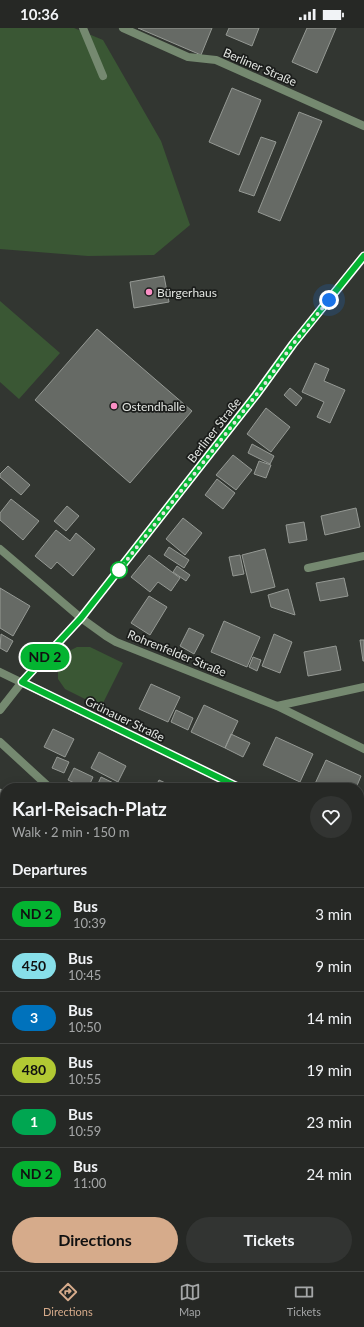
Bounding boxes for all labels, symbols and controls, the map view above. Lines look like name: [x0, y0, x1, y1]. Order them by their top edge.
text: 10:36: [20, 5, 59, 23]
street label: Berliner Straße: [221, 45, 299, 89]
place label: Bürgerhaus: [157, 285, 217, 300]
marker: Bürgerhaus: [144, 287, 154, 297]
your location: [319, 290, 339, 310]
street label: Berliner Straße: [184, 394, 244, 466]
place label: Ostendhalle: [122, 399, 185, 414]
marker: Ostendhalle: [109, 401, 119, 411]
unlabelled marker: [110, 561, 128, 579]
street label: Rohrenfelder Straße: [125, 626, 229, 680]
line badge: ND 2: [17, 644, 73, 670]
text: ND 2: [29, 648, 61, 665]
street label: Grünauer Straße: [83, 693, 167, 745]
button: heart: [310, 796, 352, 838]
text: Karl-Reisach-Platz: [12, 797, 167, 820]
text: Walk · 2 min · 150 m: [12, 824, 130, 840]
text: Departures: [12, 860, 87, 878]
text: Bus: [73, 897, 98, 915]
text: ND 2: [20, 905, 53, 922]
text: 3 min: [315, 905, 352, 923]
text: 10:39: [73, 915, 106, 931]
text: Bus: [68, 949, 93, 967]
text: 450: [22, 957, 46, 974]
text: 9 min: [315, 957, 352, 975]
text: 10:45: [68, 967, 101, 983]
text: Bus: [68, 1001, 93, 1019]
text: 3: [30, 1009, 38, 1026]
text: 14 min: [306, 1009, 352, 1027]
text: 10:50: [68, 1019, 101, 1035]
text: Bus: [68, 1053, 93, 1071]
text: 480: [22, 1061, 46, 1078]
text: 19 min: [306, 1061, 352, 1079]
text: 10:55: [68, 1071, 101, 1087]
text: Bus: [68, 1105, 93, 1123]
text: 1: [30, 1113, 38, 1130]
text: 23 min: [306, 1113, 352, 1131]
text: 10:59: [68, 1123, 101, 1139]
text: Bus: [73, 1157, 98, 1175]
text: ND 2: [20, 1165, 53, 1182]
text: 24 min: [306, 1165, 352, 1183]
text: 11:00: [73, 1175, 106, 1191]
button: Directions: [12, 1217, 178, 1263]
button: Tickets: [186, 1217, 352, 1263]
tab: Directions: [43, 1281, 93, 1318]
tab: Map: [179, 1281, 201, 1318]
tab: Tickets: [287, 1281, 321, 1318]

